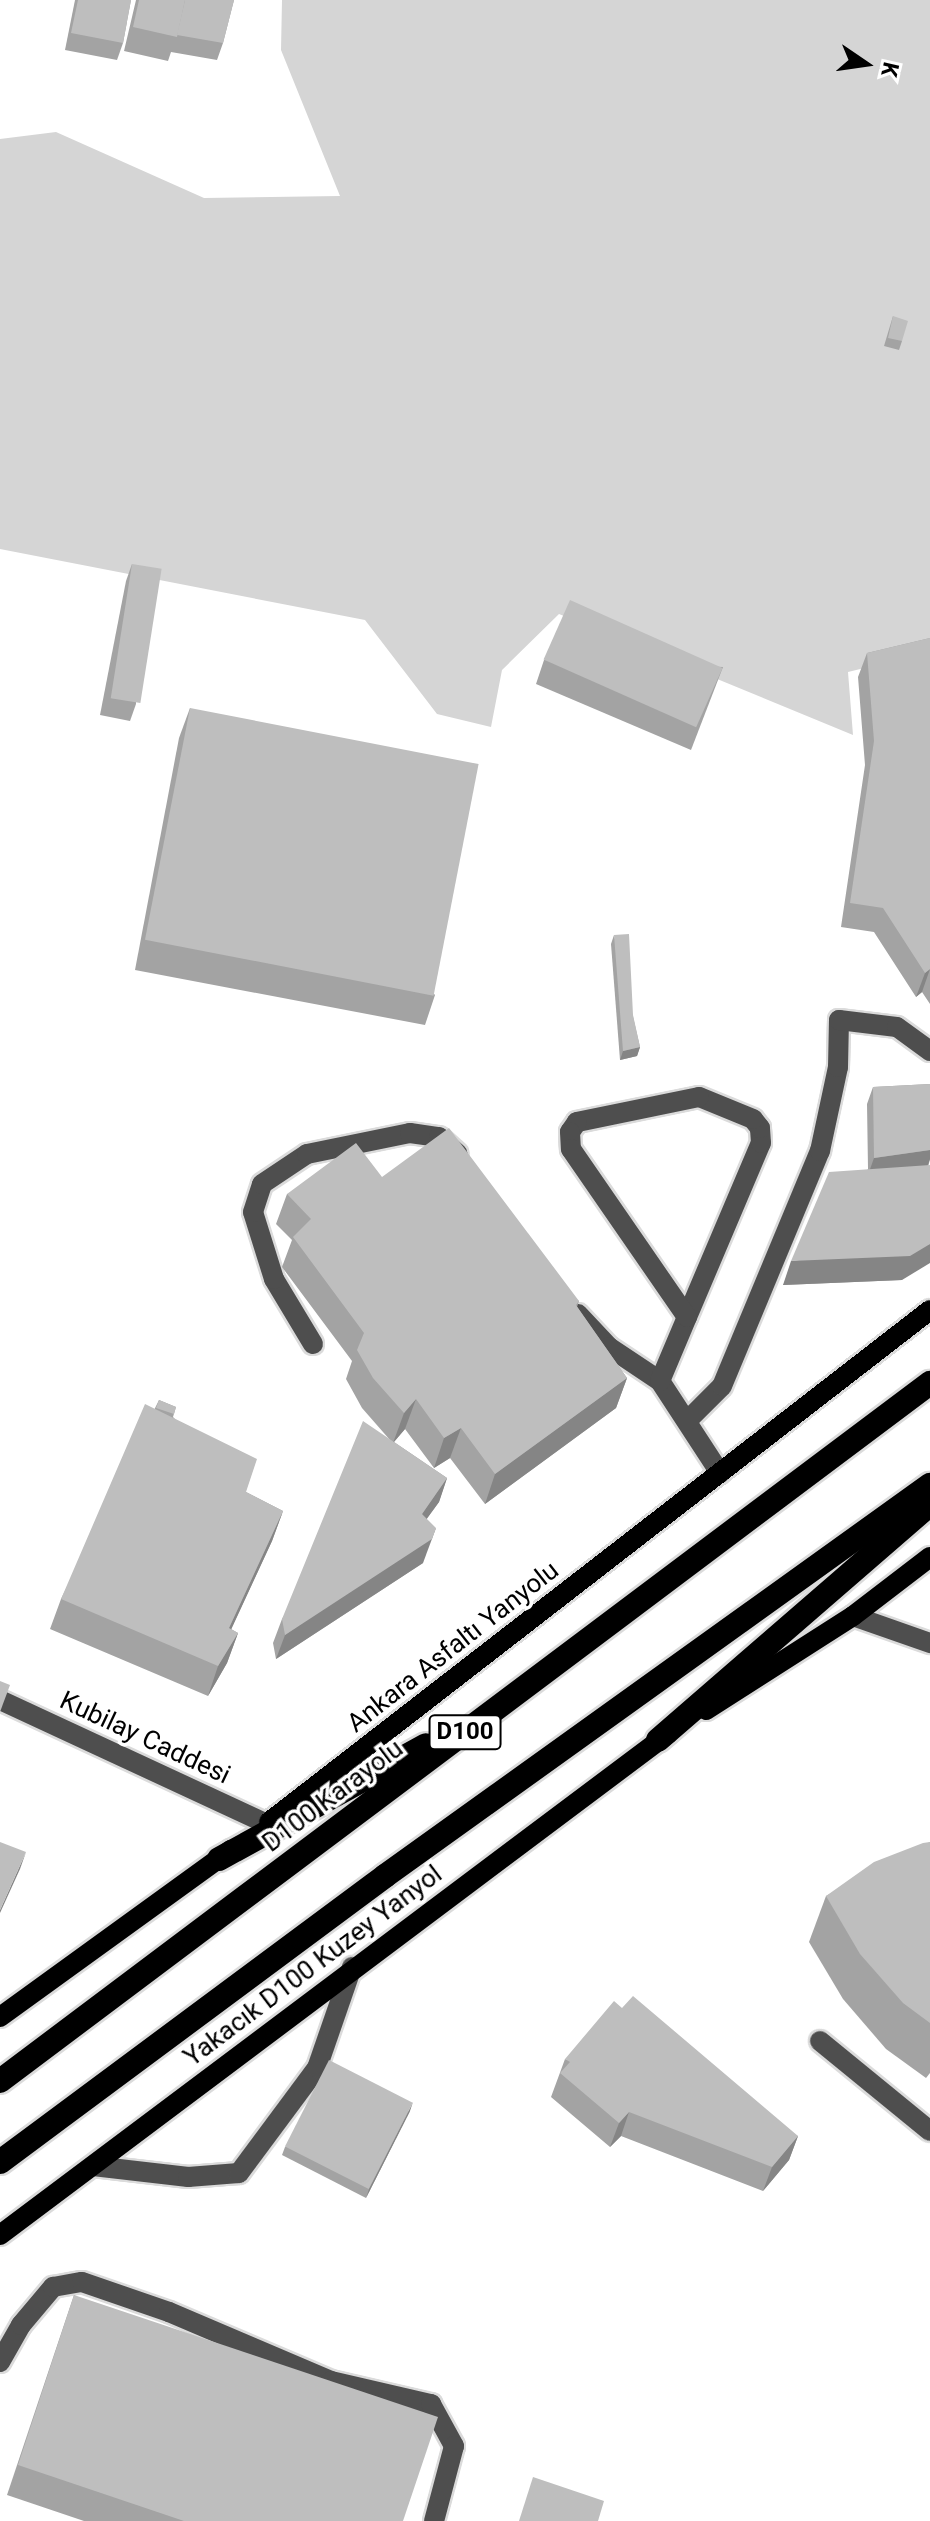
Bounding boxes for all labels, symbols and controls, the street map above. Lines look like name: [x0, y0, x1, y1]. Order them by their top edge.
north arrow: [826, 24, 906, 104]
text: K: [876, 60, 904, 79]
street label: Ankara Asfaltı Yanyolu: [341, 1555, 565, 1739]
street label: Kubilay Caddesi: [55, 1685, 235, 1791]
road number: D100: [427, 1712, 503, 1752]
street label: D100 Karayolu: [257, 1733, 409, 1859]
street label: Yakacık D100 Kuzey Yanyol: [178, 1859, 448, 2073]

